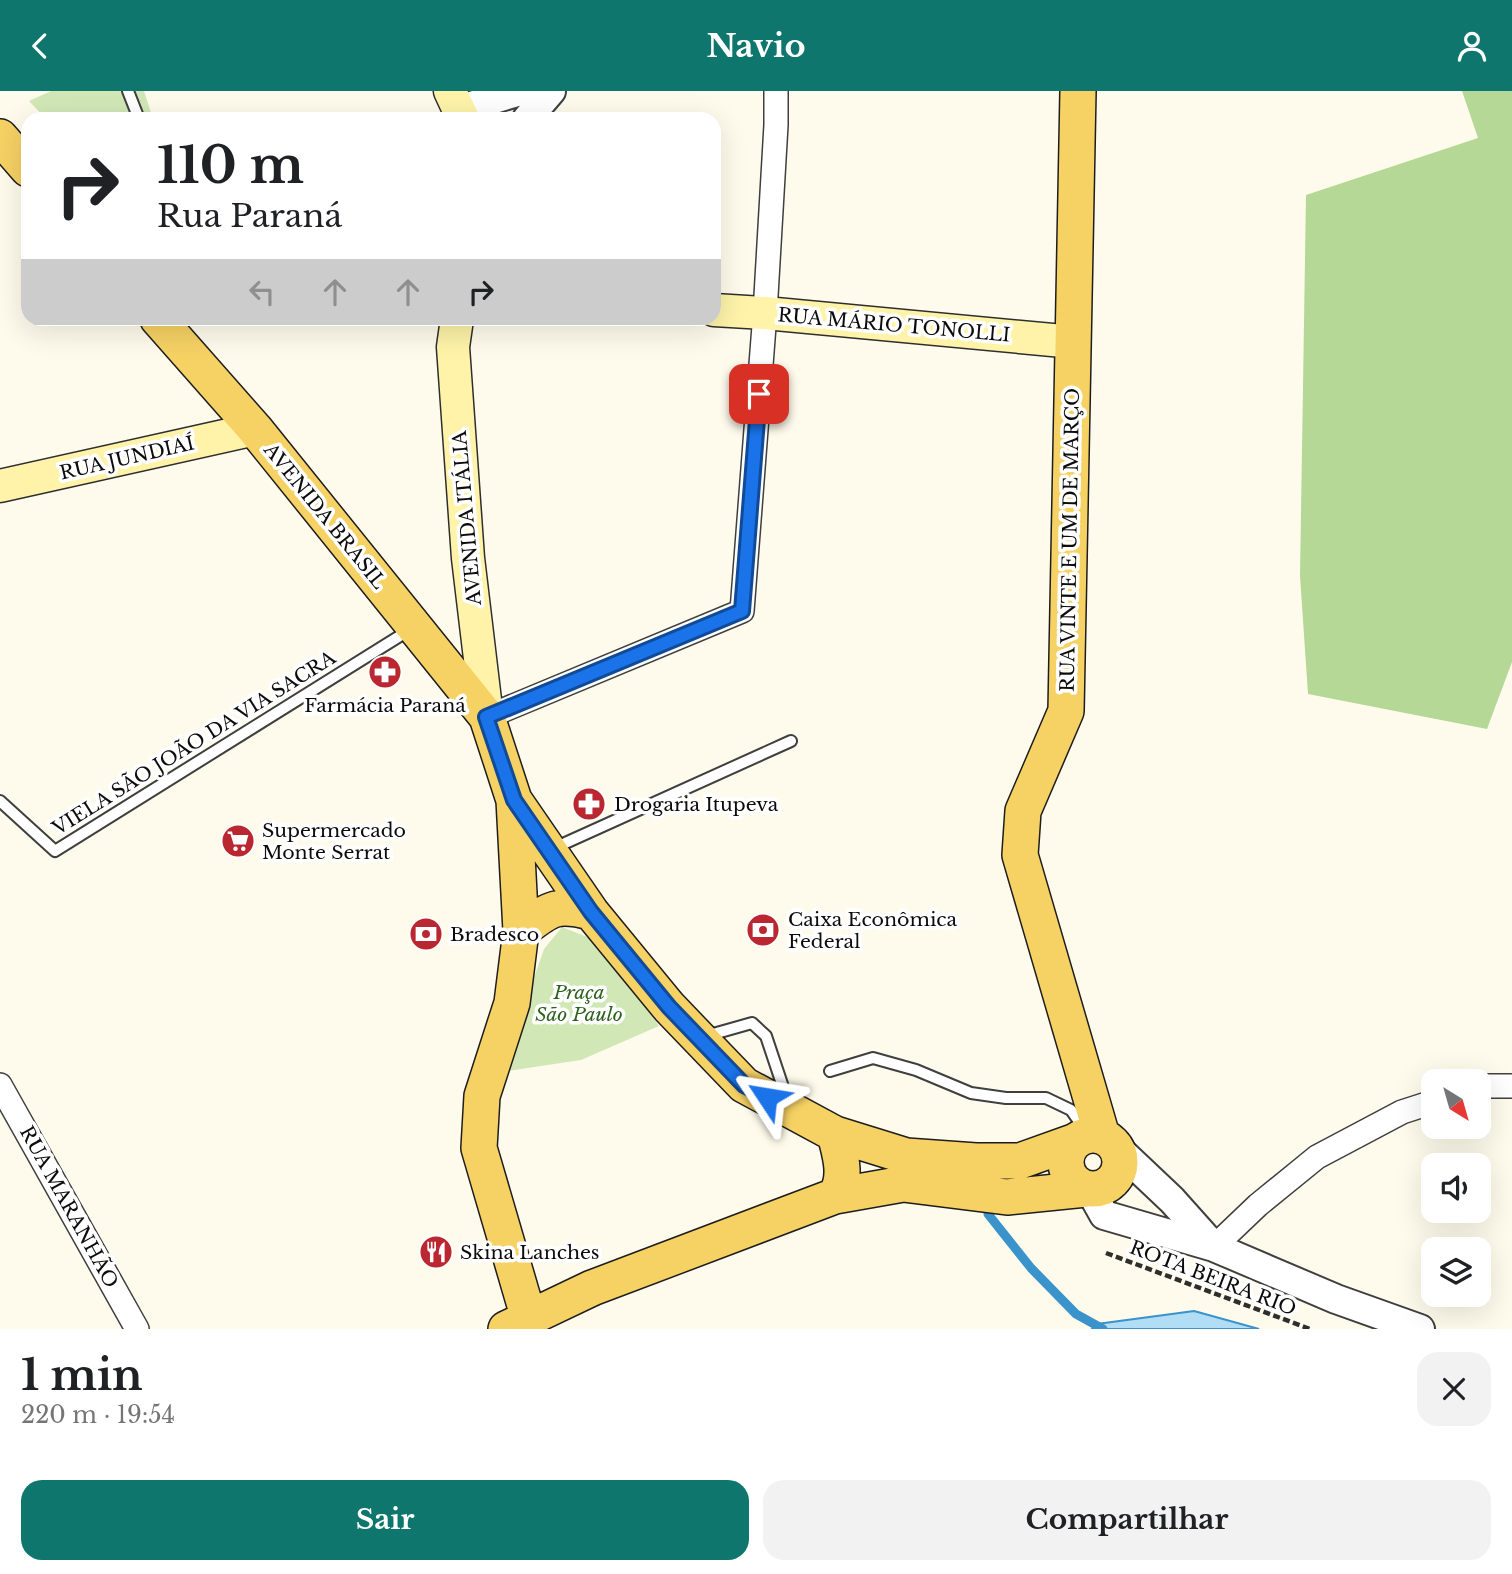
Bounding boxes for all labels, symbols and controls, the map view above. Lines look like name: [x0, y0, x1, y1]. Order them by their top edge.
text: Navio: [706, 26, 806, 66]
icon: back: [21, 27, 59, 65]
icon: person: [1453, 27, 1491, 65]
text: 110 m: [157, 135, 304, 196]
icon: right: [42, 140, 133, 231]
text: Rua Paraná: [157, 196, 342, 236]
icon: left: [243, 273, 281, 311]
icon: ahead: [316, 273, 354, 311]
icon: ahead: [389, 273, 427, 311]
icon: right: [462, 273, 500, 311]
street label: RUA MÁRIO TONOLLI: [777, 303, 1011, 347]
pin: [729, 364, 789, 424]
icon: arrive: [740, 375, 778, 413]
street label: RUA VINTE E UM DE MARÇO: [1056, 388, 1084, 692]
street label: AVENIDA ITÁLIA: [448, 429, 486, 607]
street label: RUA JUNDIAÍ: [57, 431, 197, 485]
street label: AVENIDA BRASIL: [259, 438, 391, 594]
street label: VIELA SÃO JOÃO DA VIA SACRA: [47, 645, 340, 841]
pharmacy icon: Farmácia Paraná: [366, 653, 404, 691]
place label: Farmácia Paraná: [304, 694, 466, 717]
pharmacy icon: Drogaria Itupeva: [570, 785, 608, 823]
place label: Drogaria Itupeva: [614, 793, 779, 816]
place label: Supermercado Monte Serrat: [262, 819, 406, 864]
supermarket icon: Supermercado Monte Serrat: [219, 822, 257, 860]
place label: Caixa Econômica Federal: [788, 908, 958, 953]
bank icon: Caixa Econômica Federal: [744, 911, 782, 949]
bank icon: Bradesco: [407, 915, 445, 953]
place label: Bradesco: [450, 923, 539, 946]
park label: Praça São Paulo: [535, 981, 623, 1026]
position arrow: [730, 1060, 804, 1134]
north arrow: [1421, 1069, 1491, 1139]
map controls: [1421, 1069, 1491, 1307]
street label: RUA MARANHÃO: [15, 1122, 124, 1292]
button: sound: [1421, 1153, 1491, 1223]
restaurant icon: Skina Lanches: [417, 1233, 455, 1271]
street label: ROTA BEIRA RIO: [1126, 1236, 1300, 1320]
button: layers: [1421, 1237, 1491, 1307]
place label: Skina Lanches: [460, 1241, 600, 1264]
text: 1 min: [21, 1349, 143, 1401]
button: close: [1417, 1352, 1491, 1426]
text: 220 m · 19:54: [21, 1401, 175, 1429]
button: Sair: [21, 1480, 749, 1560]
button: Compartilhar: [763, 1480, 1491, 1560]

